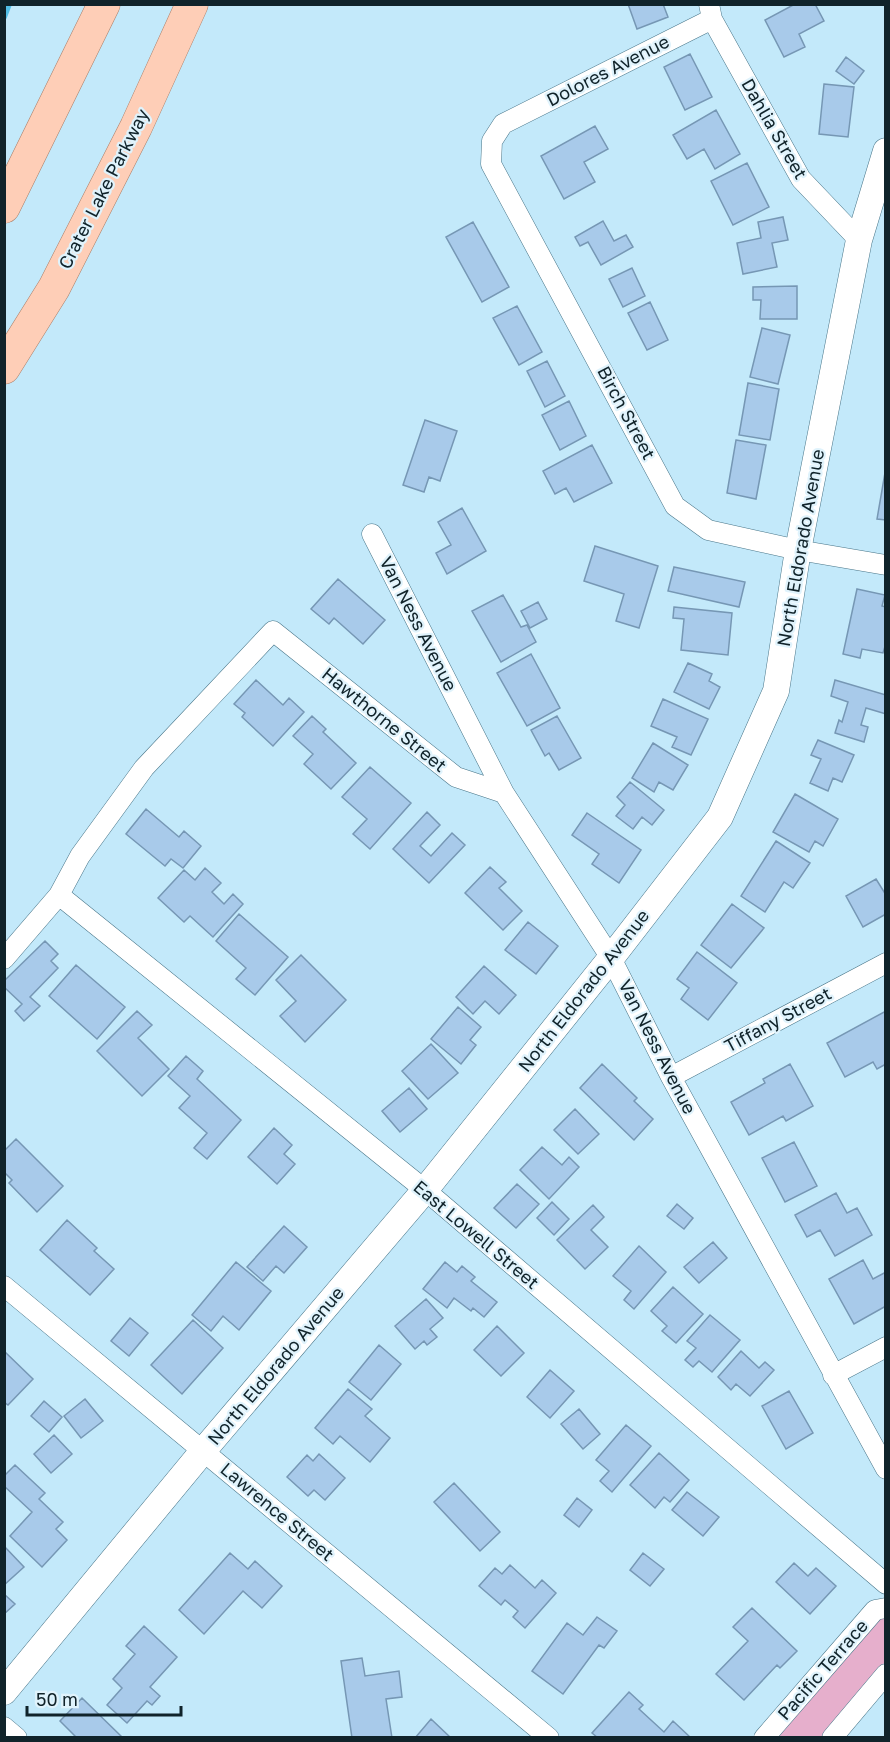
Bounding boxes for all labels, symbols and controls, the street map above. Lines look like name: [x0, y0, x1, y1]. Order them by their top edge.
street label: Dolores Avenue: [543, 30, 673, 110]
street label: Dahlia Street: [737, 74, 812, 183]
street label: Crater Lake Parkway: [53, 105, 153, 272]
street label: Birch Street: [593, 362, 661, 463]
street label: North Eldorado Avenue: [772, 447, 828, 648]
street label: Van Ness Avenue: [376, 553, 462, 694]
street label: Hawthorne Street: [318, 662, 451, 776]
street label: North Eldorado Avenue: [513, 905, 653, 1076]
street label: Van Ness Avenue: [615, 976, 701, 1117]
street label: Tiffany Street: [720, 982, 835, 1056]
street label: East Lowell Street: [409, 1175, 544, 1293]
street label: North Eldorado Avenue: [203, 1282, 348, 1449]
street label: Lawrence Street: [216, 1457, 339, 1565]
street label: Pacific Terrace: [772, 1614, 872, 1724]
scale bar: [27, 1679, 182, 1717]
text: 50 m: [36, 1688, 78, 1710]

